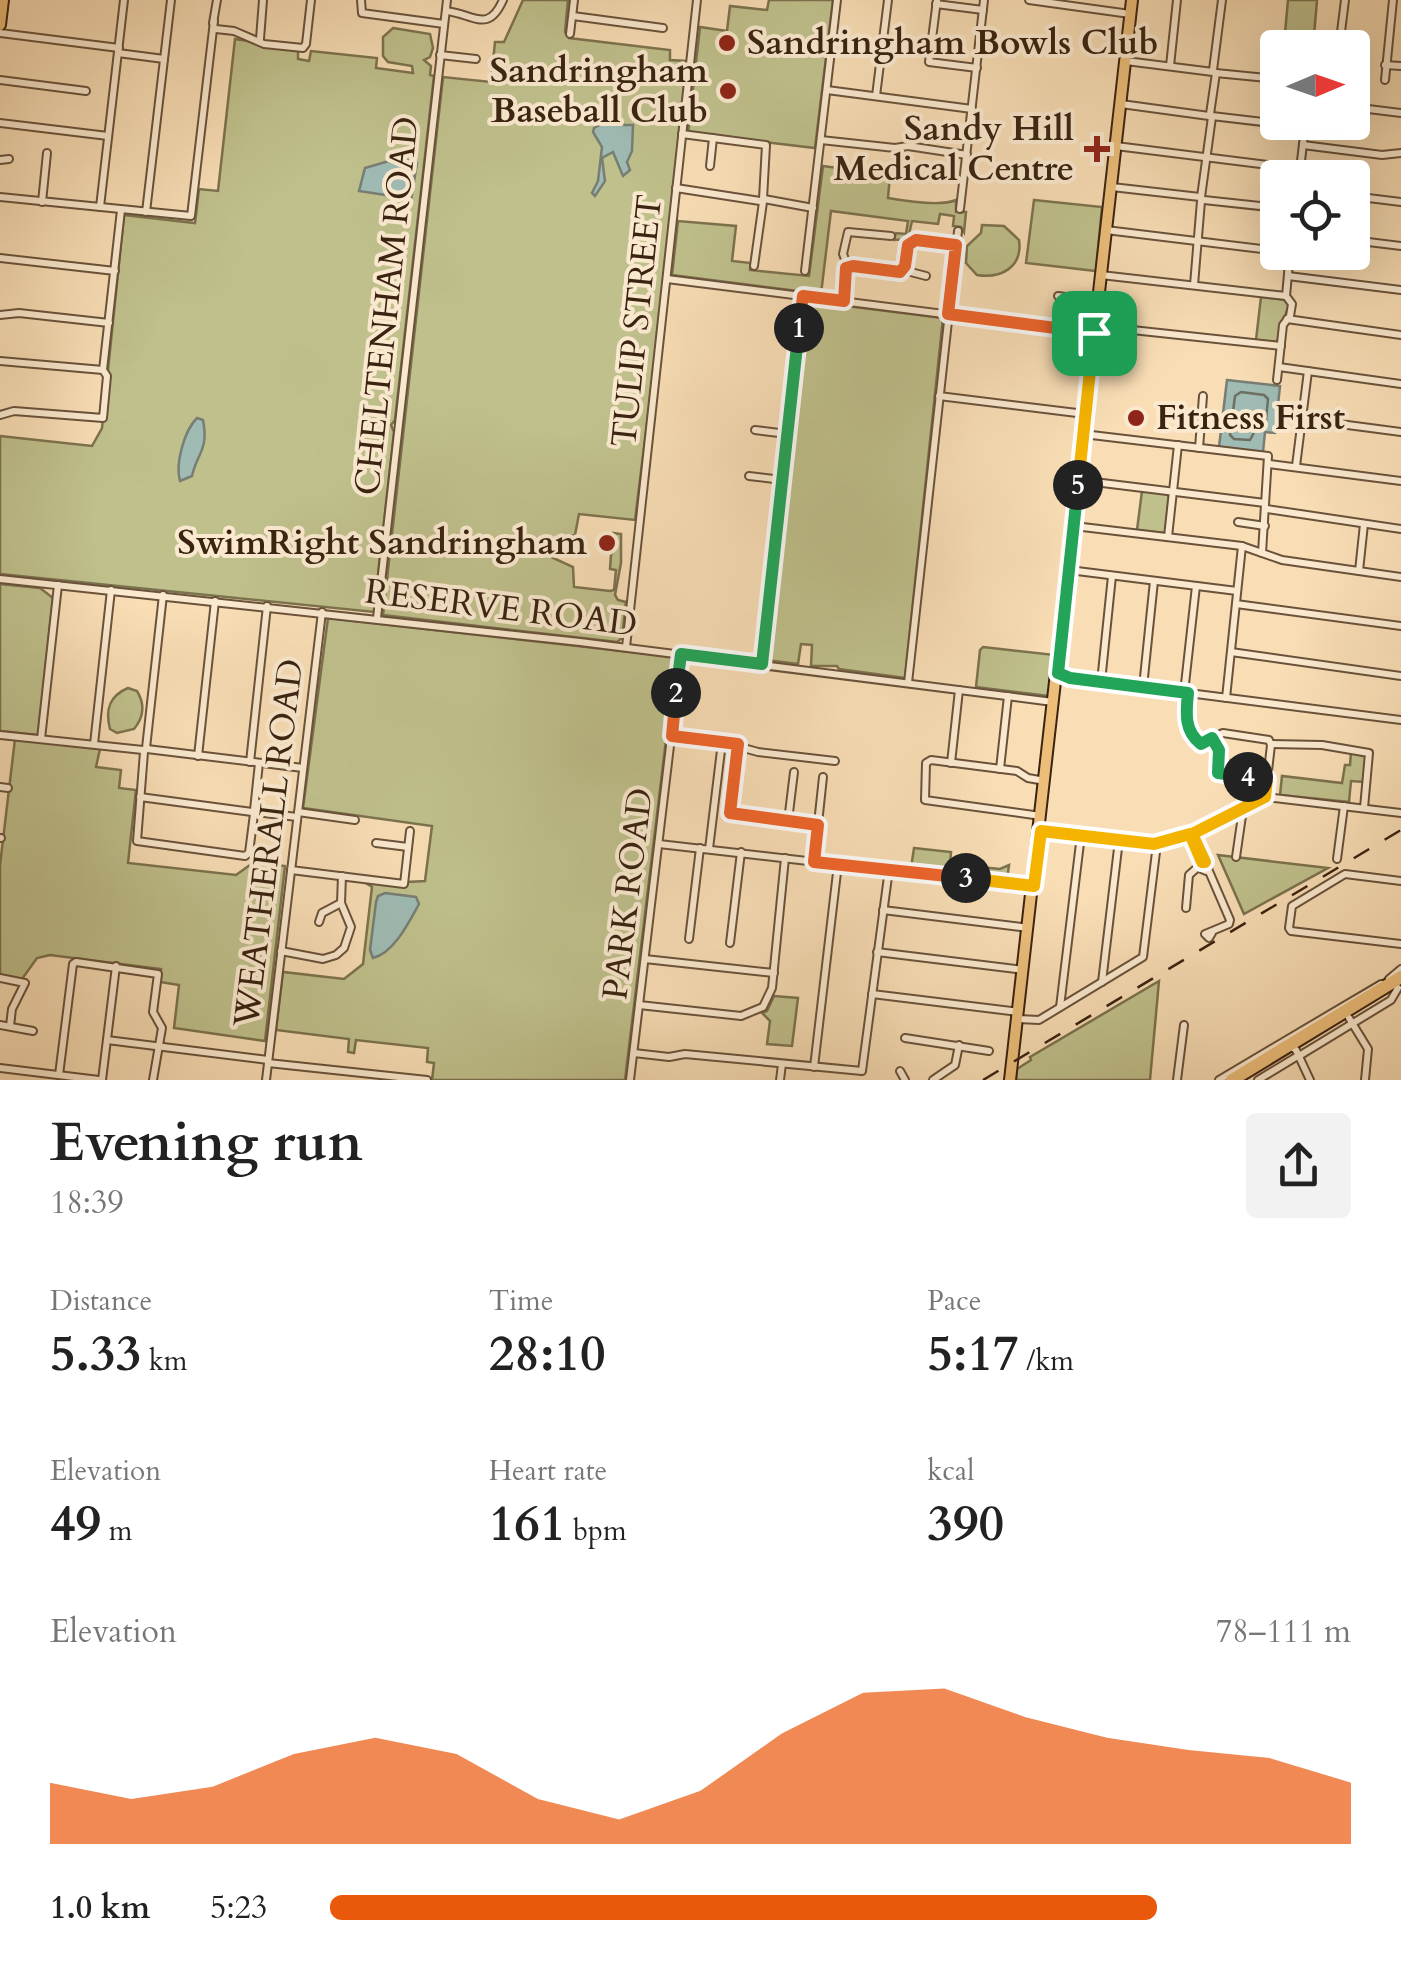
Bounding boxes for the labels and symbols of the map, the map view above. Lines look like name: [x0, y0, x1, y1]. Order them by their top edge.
place label: Sandringham Bowls Club: [747, 19, 1159, 67]
north arrow: [1260, 30, 1370, 140]
marker: Sandringham Bowls Club: [716, 32, 738, 54]
place label: Sandringham Baseball Club: [490, 47, 709, 135]
marker: Sandringham Baseball Club: [717, 80, 739, 102]
place label: Sandy Hill Medical Centre: [834, 105, 1074, 193]
street label: CHELTENHAM ROAD: [343, 114, 431, 498]
marker: Sandy Hill Medical Centre: [1084, 136, 1110, 162]
street label: TULIP STREET: [600, 192, 674, 450]
pin: [1052, 291, 1137, 376]
pin: 1: [774, 303, 824, 353]
place label: Fitness First: [1156, 394, 1345, 442]
marker: Fitness First: [1125, 407, 1147, 429]
pin: 5: [1053, 460, 1103, 510]
place label: SwimRight Sandringham: [177, 519, 588, 567]
marker: SwimRight Sandringham: [596, 532, 618, 554]
street label: RESERVE ROAD: [362, 567, 640, 649]
street label: WEATHERALL ROAD: [222, 656, 315, 1031]
pin: 2: [651, 668, 701, 718]
pin: 4: [1223, 752, 1273, 802]
street label: PARK ROAD: [591, 785, 665, 1003]
pin: 3: [941, 853, 991, 903]

